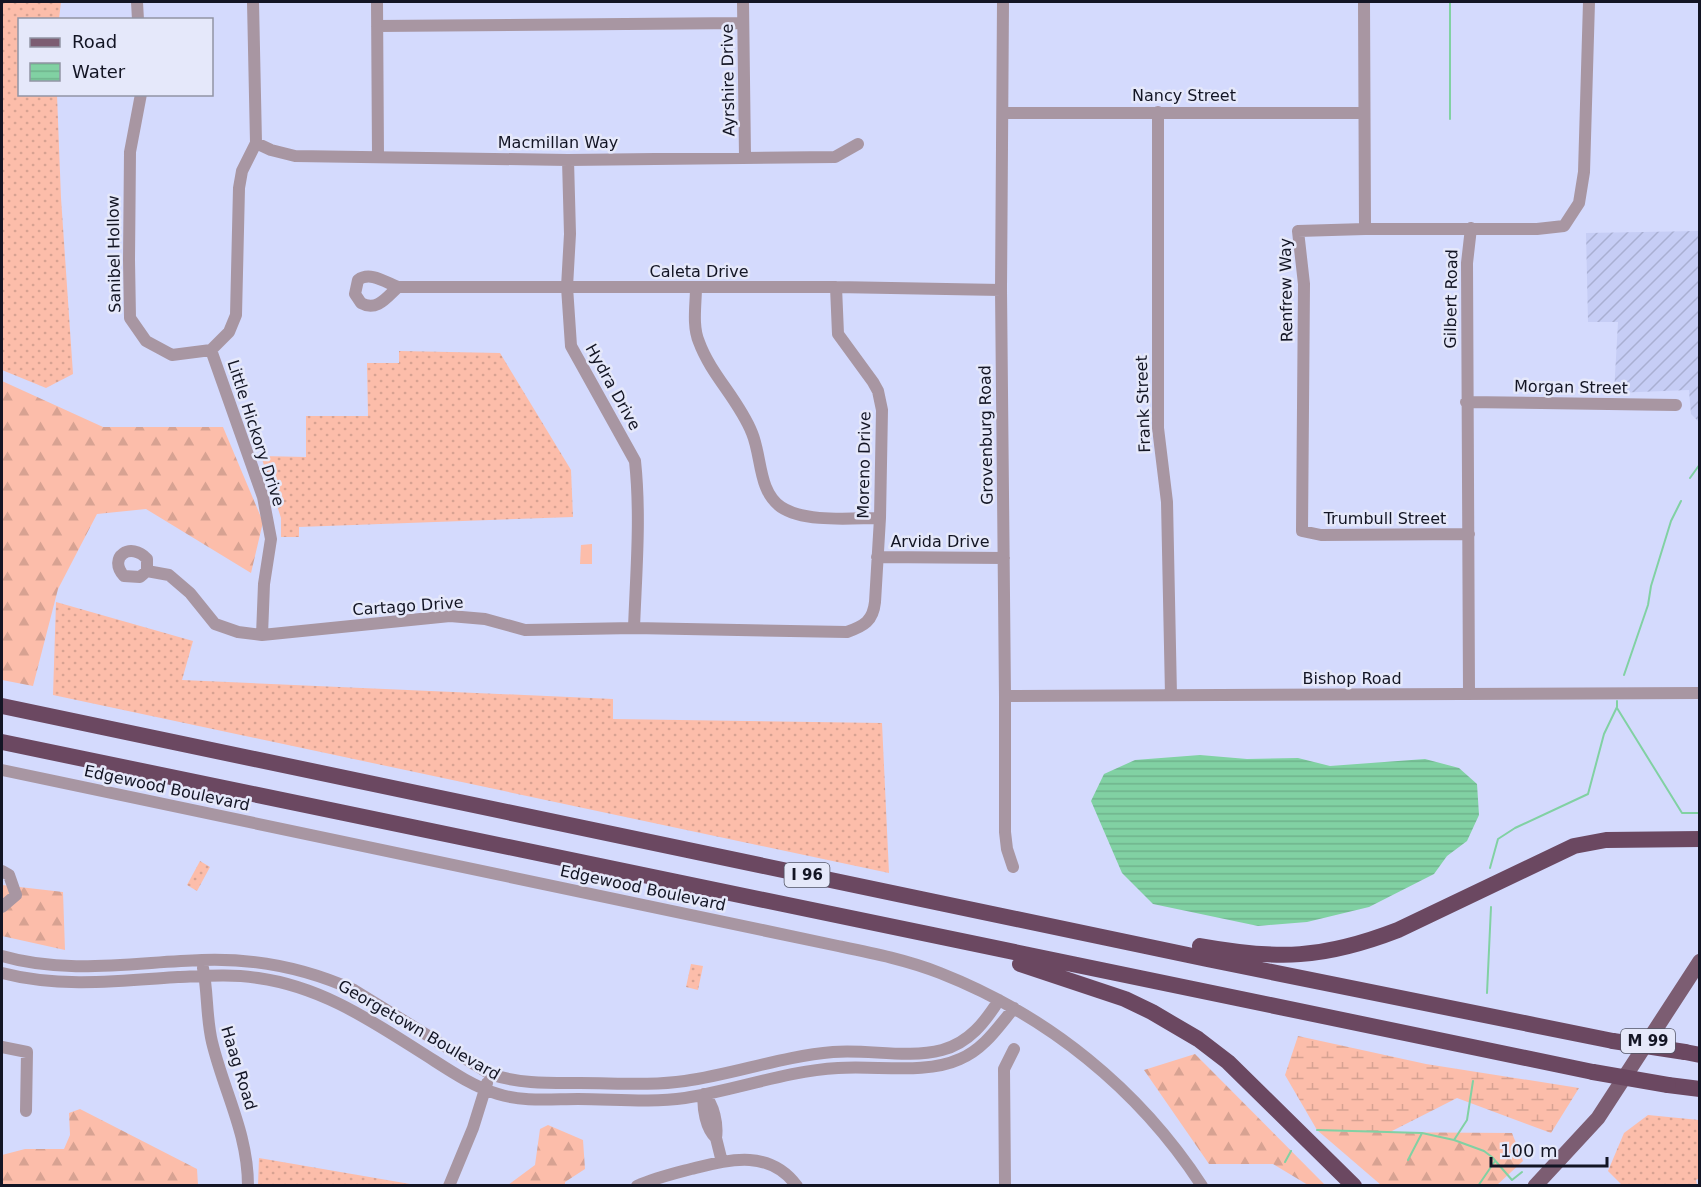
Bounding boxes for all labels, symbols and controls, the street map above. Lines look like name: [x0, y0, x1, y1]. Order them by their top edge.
legend: [18, 18, 213, 96]
street label: Ayrshire Drive: [718, 24, 738, 136]
text: Road: [72, 31, 117, 52]
text: Water: [72, 61, 126, 82]
street label: Nancy Street: [1132, 86, 1236, 105]
street label: Macmillan Way: [498, 133, 618, 152]
street label: Sanibel Hollow: [103, 195, 125, 313]
street label: Renfrew Way: [1276, 238, 1296, 342]
street label: Gilbert Road: [1441, 249, 1461, 349]
street label: Caleta Drive: [649, 262, 749, 281]
street label: Hydra Drive: [581, 341, 645, 433]
street label: Frank Street: [1132, 355, 1154, 453]
street label: Little Hickory Drive: [223, 357, 289, 509]
street label: Grovenburg Road: [975, 365, 997, 505]
street label: Morgan Street: [1514, 377, 1628, 397]
street label: Moreno Drive: [854, 411, 874, 519]
street label: Trumbull Street: [1323, 509, 1446, 528]
street label: Arvida Drive: [890, 532, 990, 551]
street label: Cartago Drive: [352, 593, 464, 619]
street label: Bishop Road: [1302, 669, 1402, 688]
street label: Edgewood Boulevard: [82, 761, 252, 815]
street label: Edgewood Boulevard: [558, 861, 728, 915]
road number: I 96: [784, 863, 830, 887]
street label: Georgetown Boulevard: [335, 976, 503, 1084]
street label: Haag Road: [217, 1024, 261, 1112]
road number: M 99: [1621, 1029, 1675, 1053]
scale bar: [1491, 1130, 1606, 1168]
text: 100 m: [1500, 1140, 1558, 1161]

